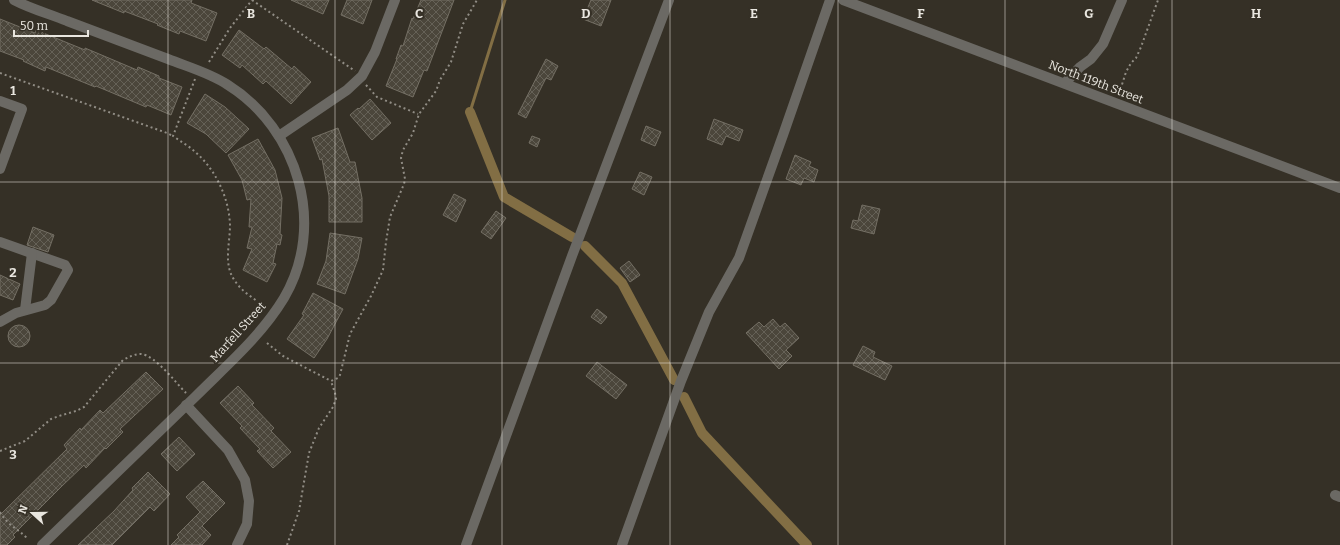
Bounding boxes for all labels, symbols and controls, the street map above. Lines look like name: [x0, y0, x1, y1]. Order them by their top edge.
text: B: [247, 6, 255, 21]
text: C: [415, 6, 423, 21]
text: D: [581, 6, 591, 21]
text: E: [750, 6, 758, 21]
text: F: [917, 6, 925, 21]
text: G: [1084, 6, 1094, 21]
text: H: [1251, 6, 1261, 21]
scale bar: [14, 12, 88, 38]
text: 50 m: [20, 19, 49, 33]
street label: North 119th Street: [1047, 57, 1146, 107]
text: 1: [10, 83, 16, 98]
text: 2: [9, 265, 17, 280]
street label: Marfell Street: [207, 299, 269, 365]
text: 3: [9, 447, 17, 462]
north arrow: [12, 493, 52, 533]
text: N: [16, 503, 31, 516]

